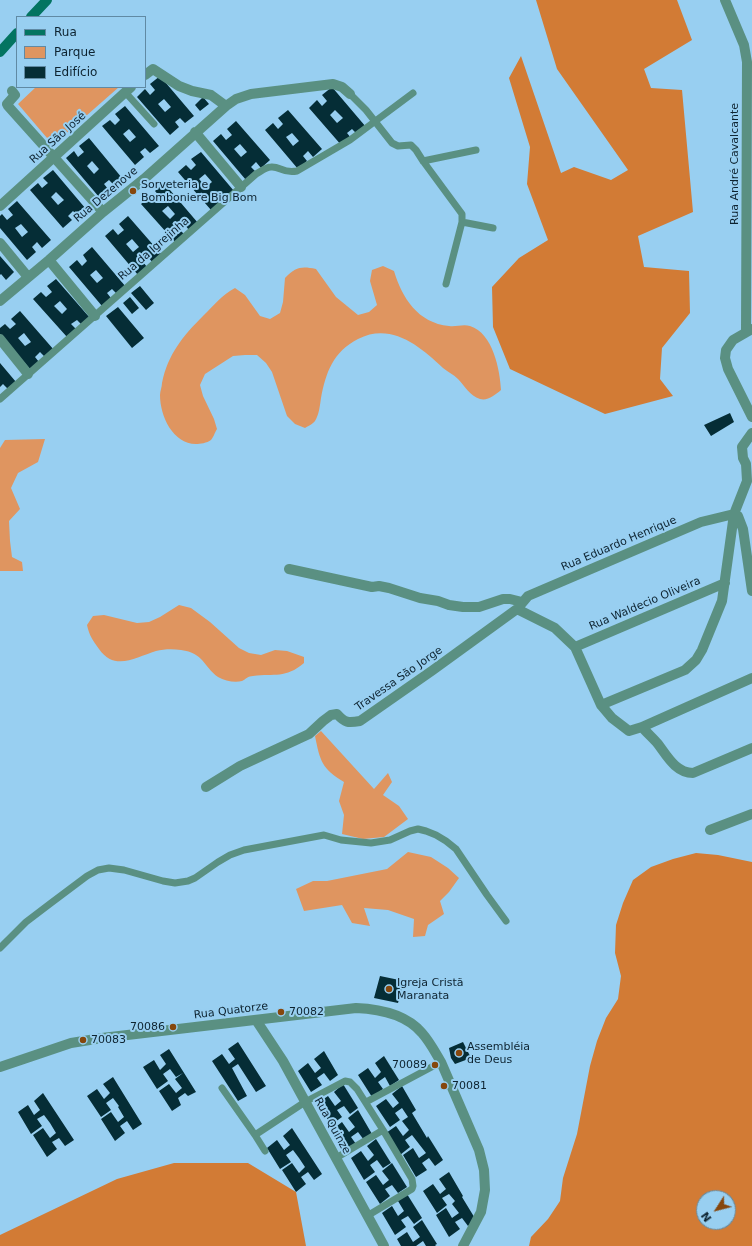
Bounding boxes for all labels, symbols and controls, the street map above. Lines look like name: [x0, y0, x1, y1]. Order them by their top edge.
legend: [16, 16, 146, 88]
text: Rua: [54, 25, 77, 39]
text: Parque: [54, 45, 95, 59]
text: Edifício: [54, 65, 97, 79]
street label: Rua André Cavalcante: [728, 103, 742, 225]
street label: Rua São José: [27, 109, 89, 167]
street label: Rua Dezenove: [71, 165, 141, 225]
place label: Sorveteria e Bomboniere Big Bom: [141, 178, 257, 204]
marker: Sorveteria e Bomboniere Big Bom: [128, 186, 138, 196]
street label: Rua da Igrejinha: [116, 215, 192, 283]
street label: Rua Eduardo Henrique: [559, 514, 679, 574]
street label: Rua Waldecio Oliveira: [587, 575, 703, 633]
street label: Travessa São Jorge: [353, 644, 445, 714]
place label: Igreja Cristã Maranata: [397, 976, 464, 1002]
marker: Igreja Cristã Maranata: [384, 984, 394, 994]
street label: Rua Quatorze: [193, 1000, 269, 1022]
place label: 70082: [289, 1005, 324, 1019]
marker: 70082: [276, 1007, 286, 1017]
place label: 70086: [130, 1020, 165, 1034]
marker: 70086: [168, 1022, 178, 1032]
place label: 70083: [91, 1033, 126, 1047]
marker: 70083: [78, 1035, 88, 1045]
place label: Assembléia de Deus: [467, 1040, 530, 1066]
marker: Assembléia de Deus: [454, 1048, 464, 1058]
place label: 70089: [392, 1058, 427, 1072]
marker: 70089: [430, 1060, 440, 1070]
place label: 70081: [452, 1079, 487, 1093]
marker: 70081: [439, 1081, 449, 1091]
street label: Rua Quinze: [311, 1095, 353, 1157]
north arrow: [696, 1190, 736, 1230]
text: N: [699, 1209, 715, 1224]

